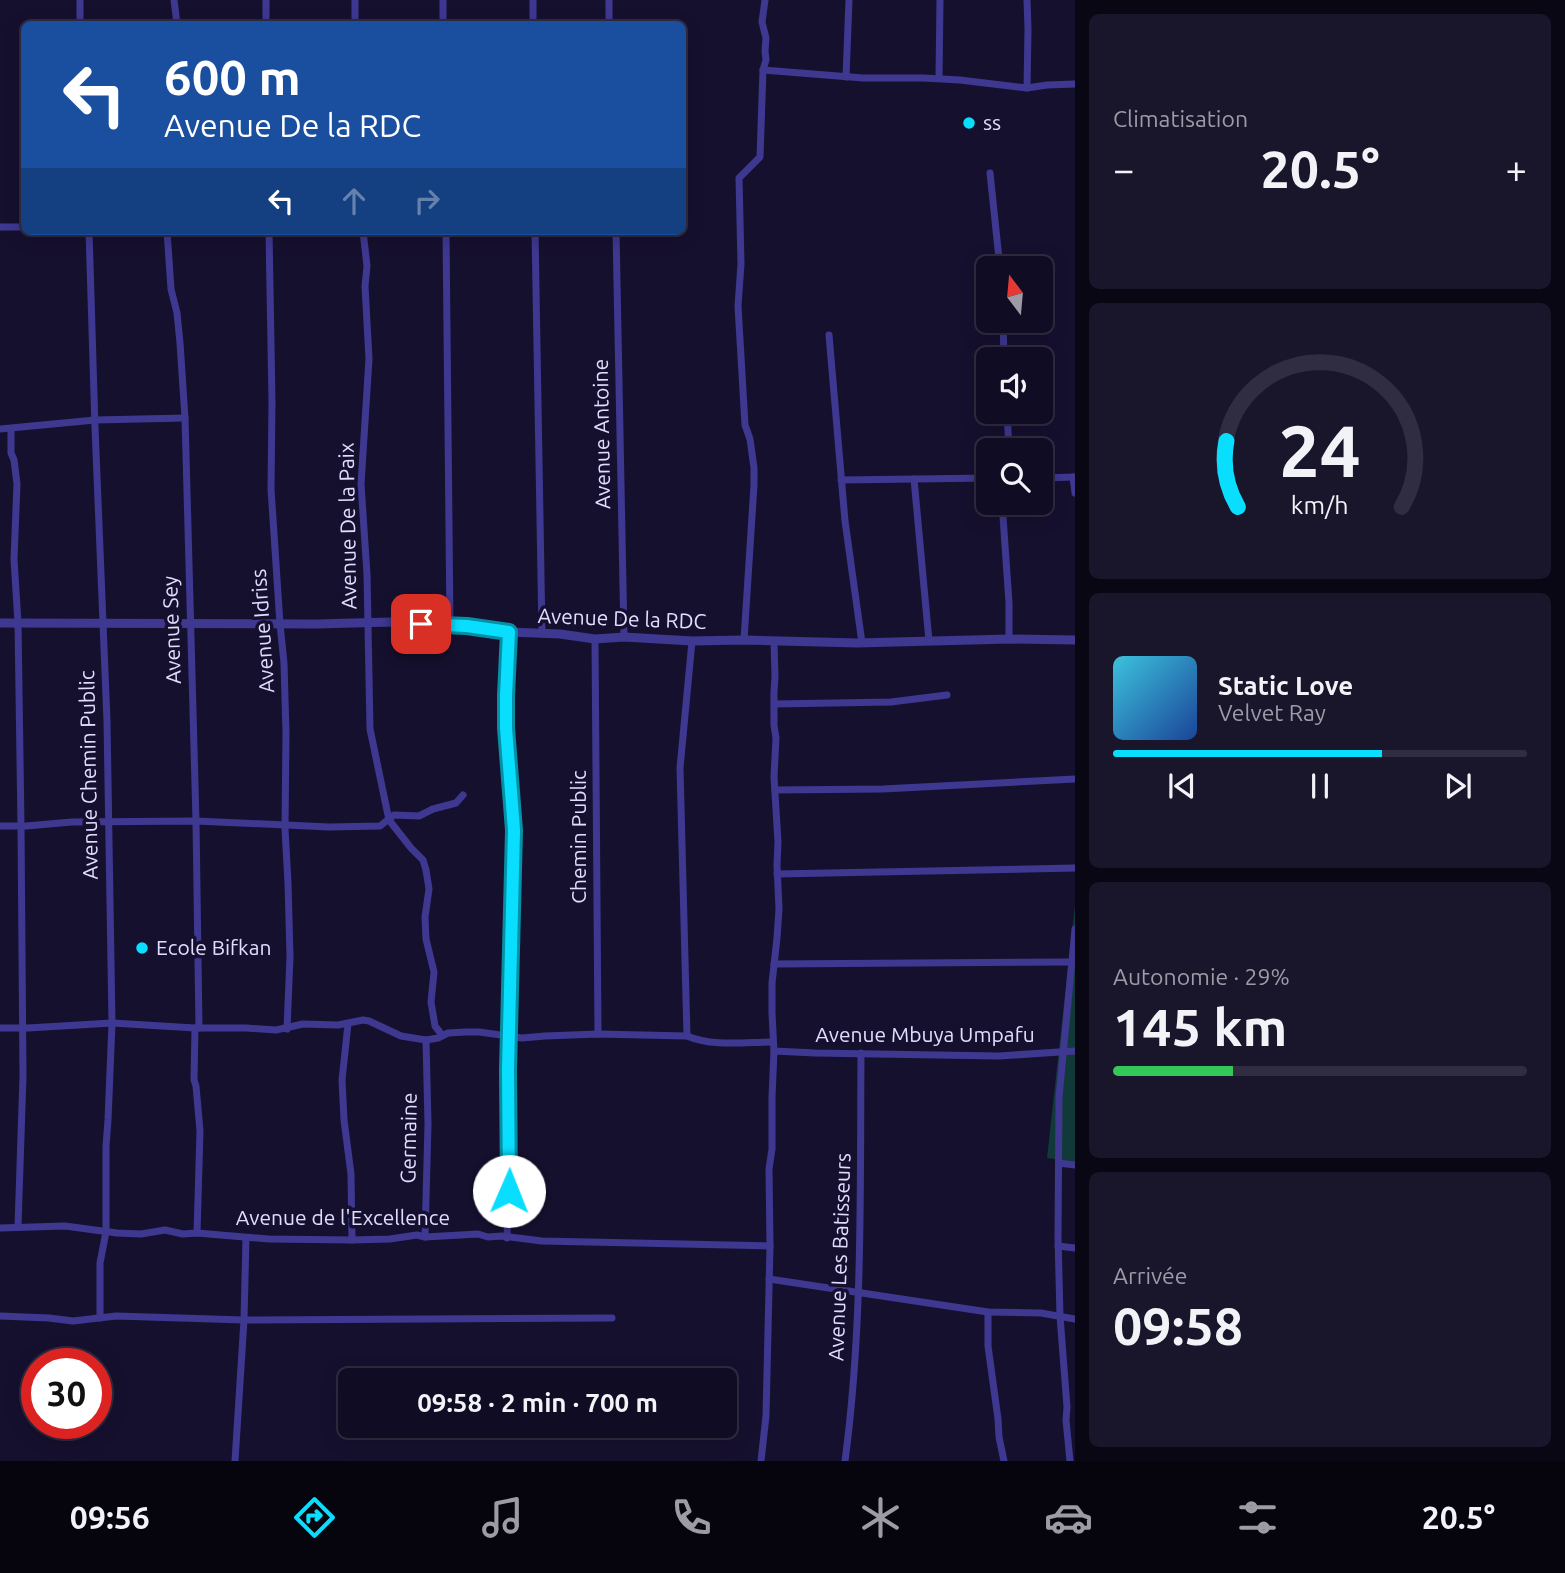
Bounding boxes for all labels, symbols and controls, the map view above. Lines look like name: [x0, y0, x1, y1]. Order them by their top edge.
icon: left: [49, 49, 140, 140]
text: 600 m: [164, 49, 301, 104]
text: Climatisation: [1113, 106, 1248, 131]
text: Avenue De la RDC: [164, 107, 421, 143]
place label: ss: [983, 110, 1001, 134]
marker: ss: [961, 115, 977, 131]
text: 20.5°: [1260, 140, 1380, 198]
text: −: [1113, 148, 1134, 190]
text: +: [1506, 148, 1527, 190]
icon: left: [262, 182, 300, 220]
icon: ahead: [335, 182, 373, 220]
icon: right: [408, 182, 446, 220]
north arrow: [976, 256, 1054, 332]
map controls: [976, 256, 1053, 515]
button: sound: [976, 347, 1053, 424]
street label: Avenue Antoine: [588, 359, 614, 509]
text: 24: [1279, 410, 1361, 492]
button: search: [976, 438, 1053, 515]
street label: Avenue De la Paix: [334, 442, 360, 610]
text: km/h: [1291, 491, 1349, 519]
street label: Avenue Idriss: [246, 568, 278, 694]
street label: Avenue Sey: [157, 576, 185, 685]
pin: [391, 594, 451, 654]
street label: Avenue De la RDC: [537, 603, 707, 633]
icon: arrive: [402, 605, 440, 643]
street label: Avenue Chemin Public: [74, 670, 102, 880]
text: Static Love: [1218, 671, 1353, 700]
text: Velvet Ray: [1218, 700, 1326, 725]
icon: previous: [1163, 767, 1201, 805]
icon: pause: [1301, 767, 1339, 805]
icon: next: [1439, 767, 1477, 805]
street label: Chemin Public: [566, 770, 590, 904]
place label: Ecole Bifkan: [156, 935, 271, 959]
marker: Ecole Bifkan: [134, 940, 150, 956]
text: Autonomie · 29%: [1113, 964, 1290, 989]
text: 145 km: [1113, 998, 1287, 1056]
street label: Avenue Mbuya Umpafu: [815, 1022, 1035, 1046]
street label: Germaine: [395, 1092, 421, 1184]
street label: Avenue Les Batisseurs: [823, 1153, 855, 1361]
position arrow: [472, 1154, 546, 1228]
street label: Avenue de l'Excellence: [236, 1205, 450, 1229]
text: Arrivée: [1113, 1263, 1188, 1288]
text: 09:58: [1113, 1297, 1243, 1355]
speed limit sign: 30: [21, 1348, 112, 1439]
text: 09:58 · 2 min · 700 m: [417, 1388, 658, 1417]
icon: directions: [290, 1493, 339, 1542]
icon: music: [478, 1493, 527, 1542]
icon: phone: [667, 1493, 716, 1542]
icon: climate: [856, 1493, 905, 1542]
icon: car: [1044, 1493, 1093, 1542]
icon: filters: [1233, 1493, 1282, 1542]
text: 09:56: [70, 1499, 150, 1535]
text: 20.5°: [1422, 1499, 1495, 1535]

